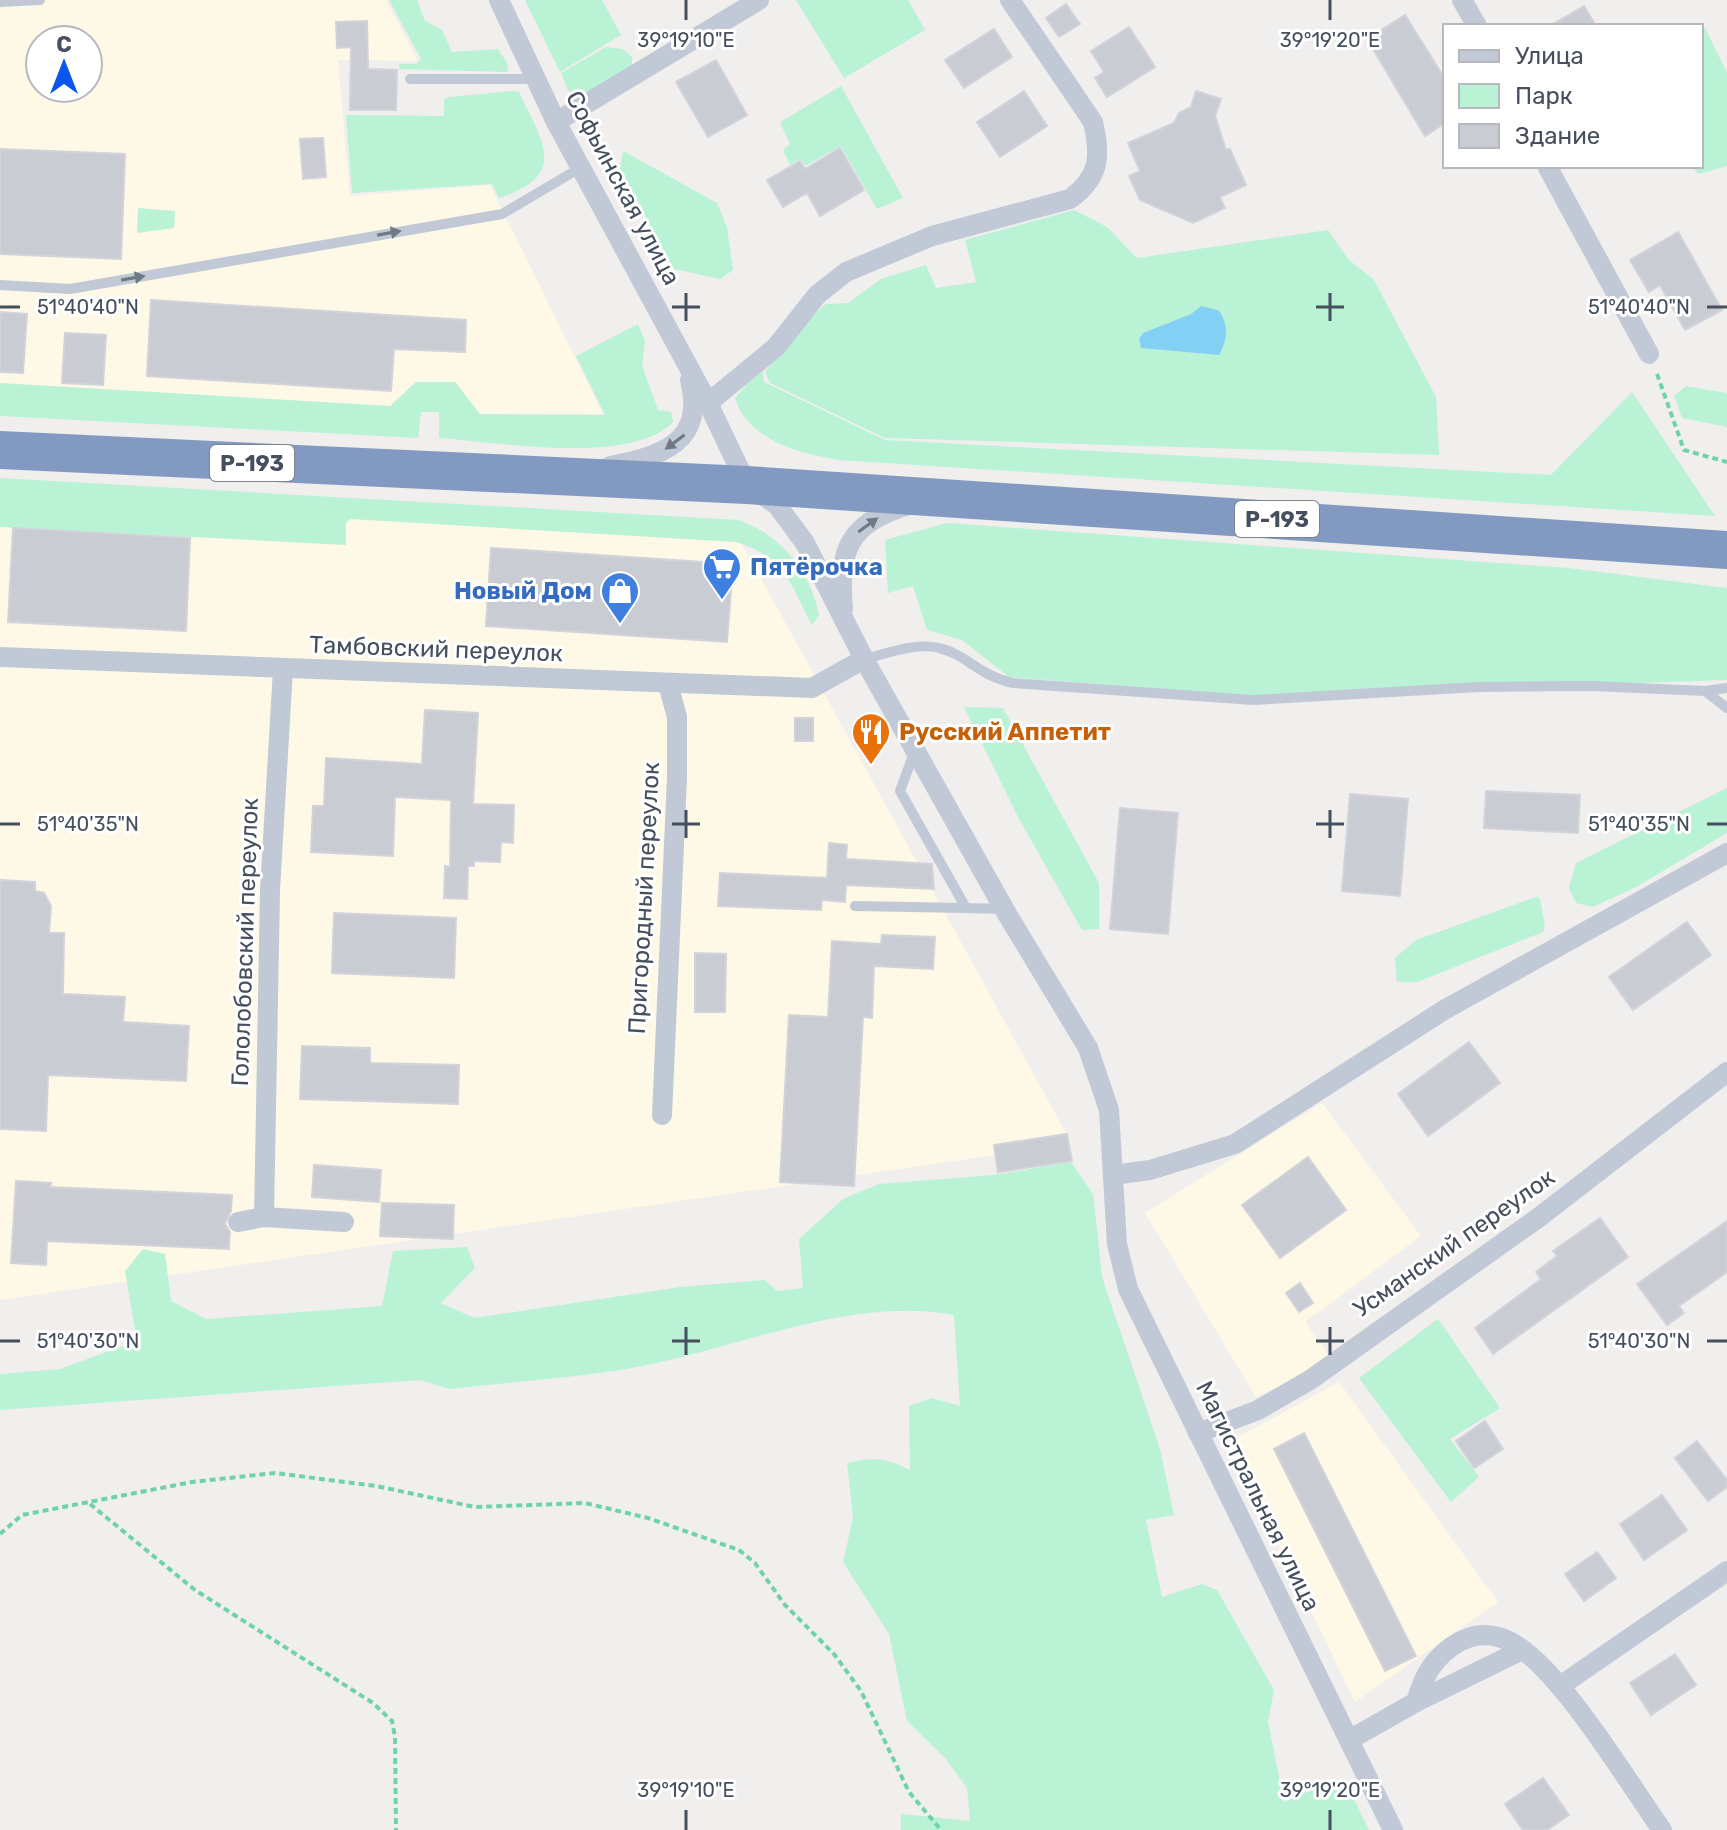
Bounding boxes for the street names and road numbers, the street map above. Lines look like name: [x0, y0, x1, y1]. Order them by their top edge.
street label: Софьинская улица: [560, 86, 686, 290]
road number: Р-193: [210, 445, 294, 481]
road number: Р-193: [1235, 501, 1319, 537]
street label: Тамбовский переулок: [309, 631, 563, 667]
street label: Пригородный переулок: [623, 761, 665, 1035]
street label: Гололобовский переулок: [226, 797, 264, 1087]
street label: Усманский переулок: [1348, 1163, 1560, 1323]
street label: Магистральная улица: [1190, 1377, 1326, 1615]

